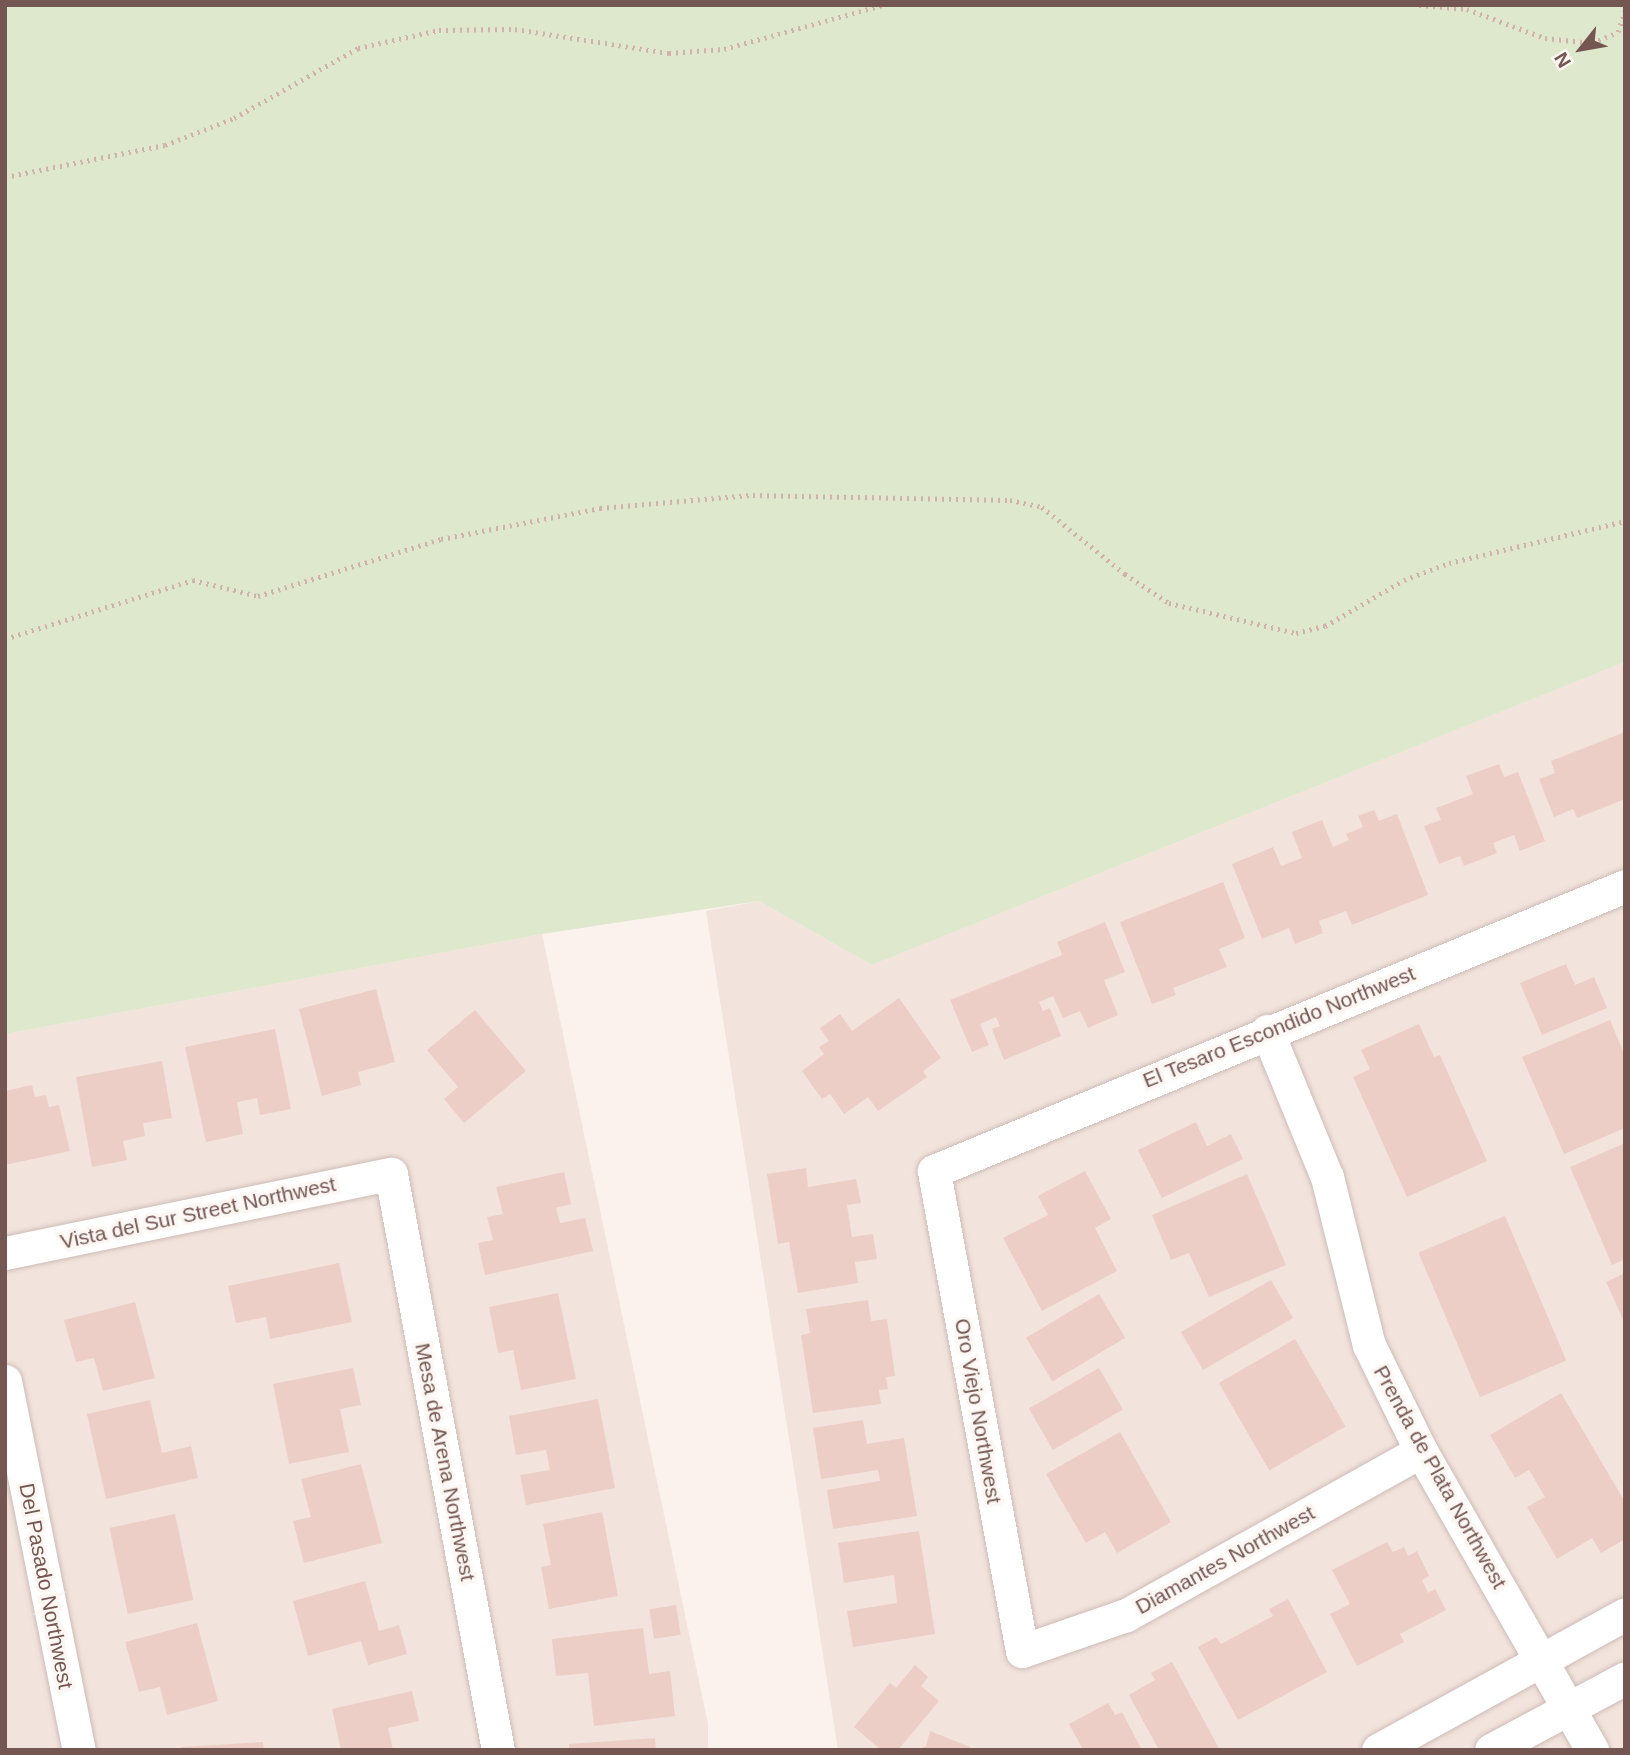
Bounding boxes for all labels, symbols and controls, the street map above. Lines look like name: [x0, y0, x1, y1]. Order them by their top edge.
north arrow: [1546, 14, 1616, 84]
text: N: [1550, 49, 1575, 71]
street label: El Tesaro Escondido Northwest: [1139, 961, 1419, 1093]
street label: Vista del Sur Street Northwest: [58, 1171, 338, 1255]
street label: Oro Viejo Northwest: [949, 1316, 1007, 1506]
street label: Mesa de Arena Northwest: [409, 1340, 481, 1584]
street label: Prenda de Plata Northwest: [1368, 1361, 1512, 1593]
street label: Del Pasado Northwest: [14, 1481, 78, 1691]
street label: Diamantes Northwest: [1131, 1500, 1319, 1620]

